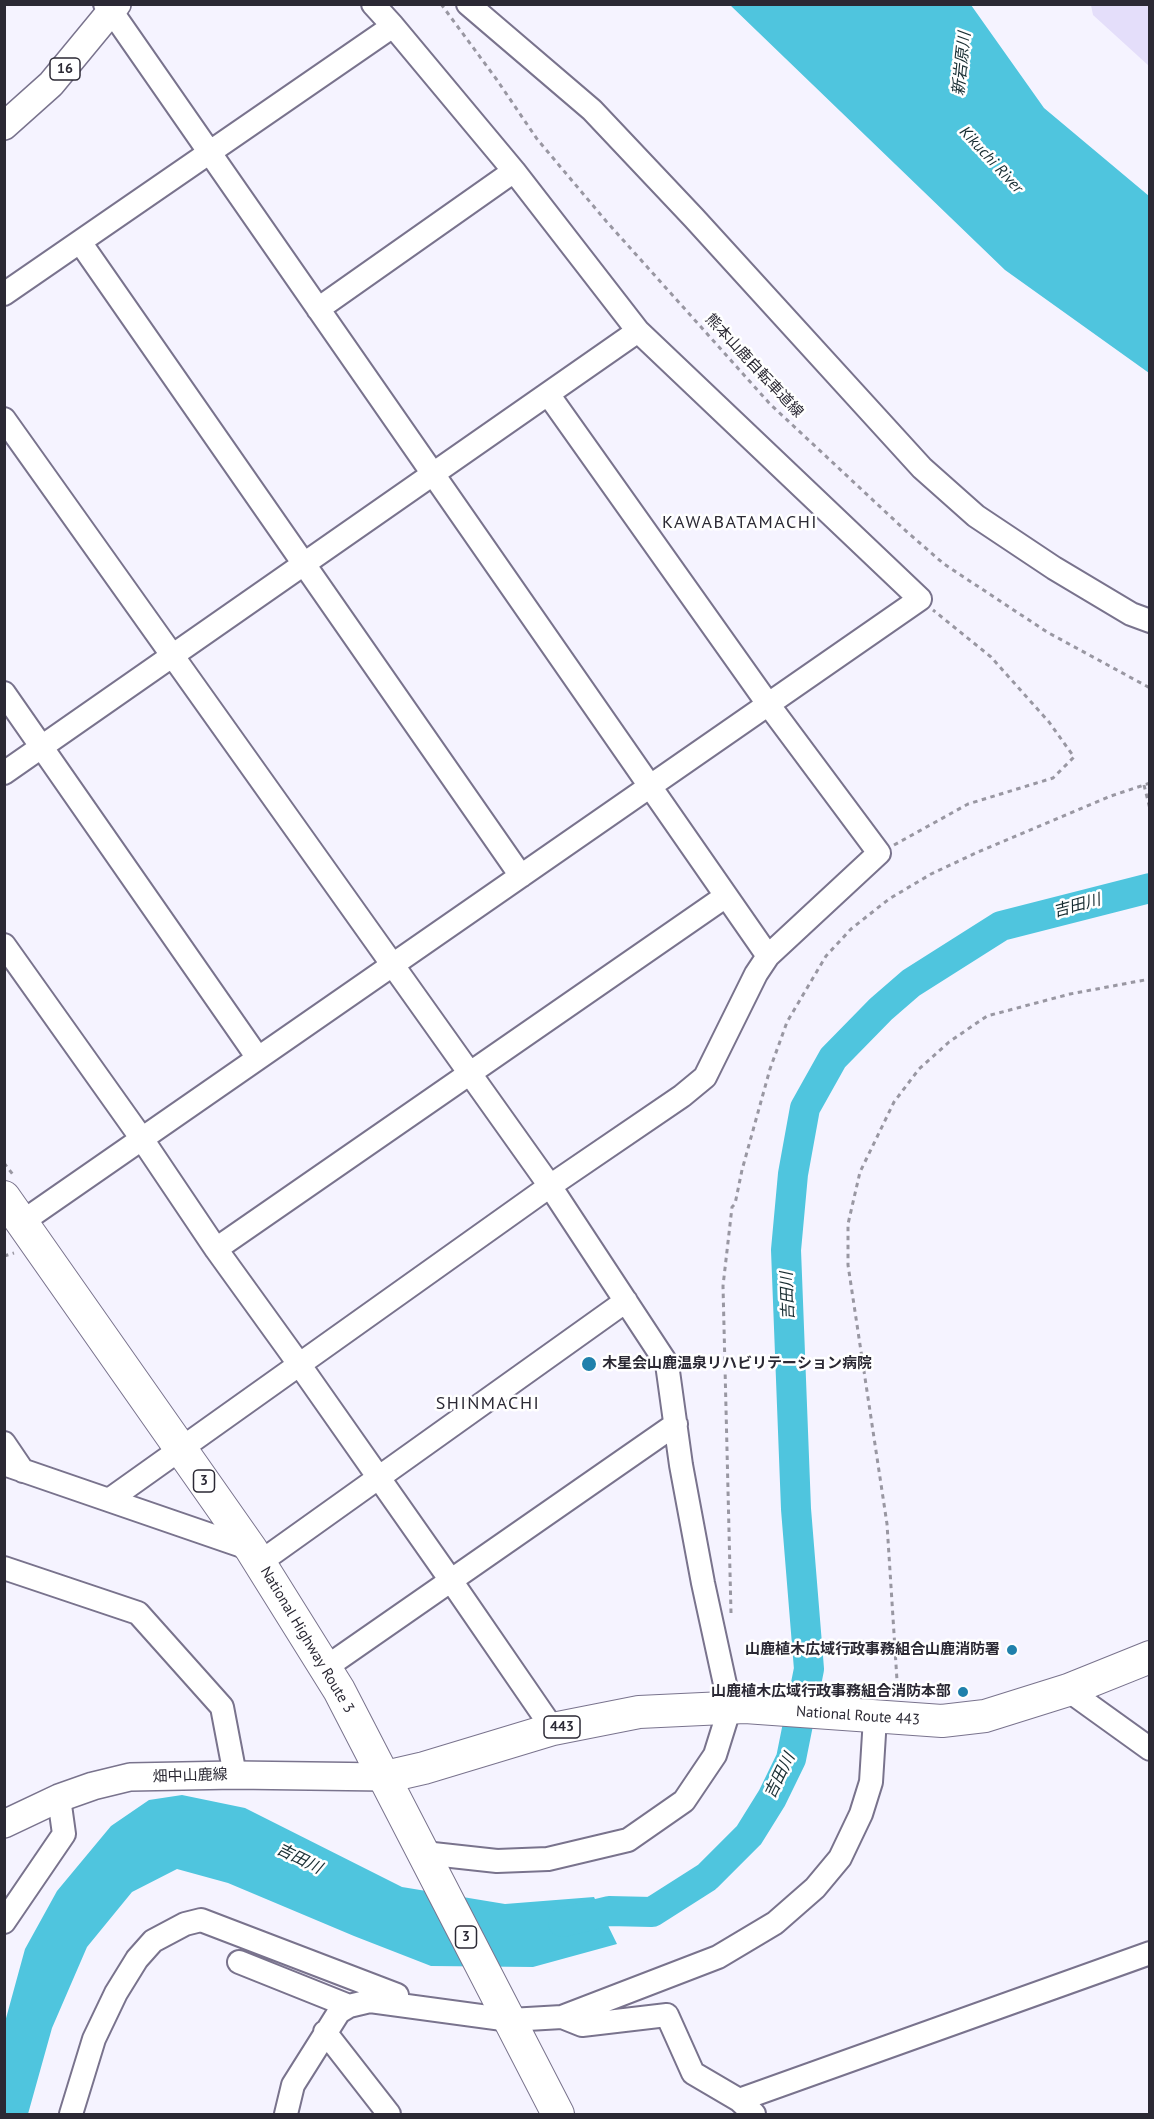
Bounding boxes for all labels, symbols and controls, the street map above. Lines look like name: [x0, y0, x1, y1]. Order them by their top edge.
water label: 新岩原川: [949, 31, 975, 97]
road number: 16: [50, 58, 80, 80]
water label: Kikuchi River: [955, 123, 1027, 197]
street label: 熊本山鹿自転車道線: [701, 310, 807, 422]
district label: KAWABATAMACHI: [662, 512, 818, 534]
water label: 吉田川: [1051, 891, 1103, 921]
water label: 吉田川: [778, 1272, 798, 1320]
marker: 木星会山鹿温泉リハビリテーション病院: [580, 1355, 598, 1373]
place label: 木星会山鹿温泉リハビリテーション病院: [602, 1355, 872, 1373]
district label: SHINMACHI: [436, 1393, 540, 1415]
road number: 3: [194, 1470, 214, 1492]
street label: National Highway Route 3: [256, 1564, 358, 1716]
place label: 山鹿植木広域行政事務組合山鹿消防署: [745, 1641, 1000, 1659]
marker: 山鹿植木広域行政事務組合山鹿消防署: [1005, 1643, 1019, 1657]
place label: 山鹿植木広域行政事務組合消防本部: [711, 1683, 951, 1701]
marker: 山鹿植木広域行政事務組合消防本部: [956, 1685, 970, 1699]
street label: National Route 443: [795, 1703, 921, 1729]
road number: 443: [544, 1716, 580, 1738]
water label: 吉田川: [761, 1750, 799, 1802]
street label: 畑中山鹿線: [152, 1766, 228, 1786]
water label: 吉田川: [273, 1840, 325, 1878]
road number: 3: [456, 1926, 476, 1948]

